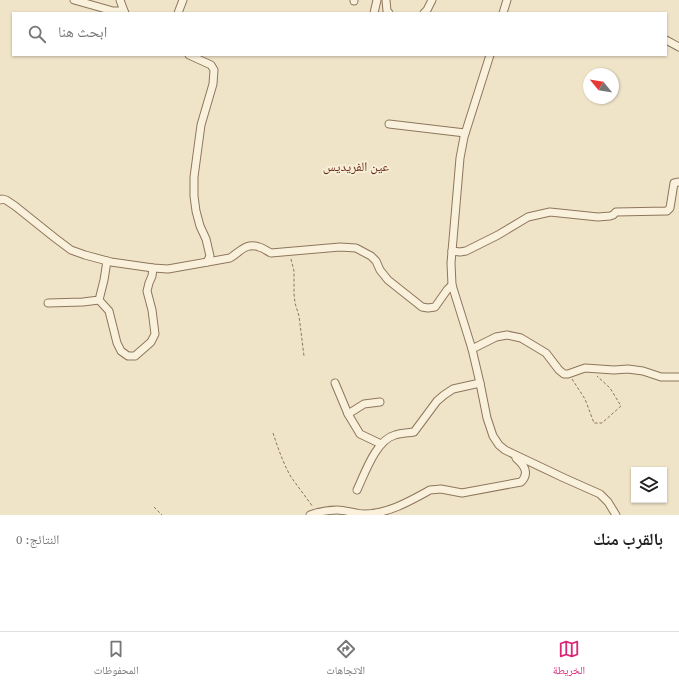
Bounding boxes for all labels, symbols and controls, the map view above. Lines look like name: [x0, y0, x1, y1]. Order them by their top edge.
search box: [12, 12, 667, 56]
text: ابحث هنا: [58, 21, 107, 42]
icon: search: [26, 23, 48, 45]
north arrow: [583, 68, 619, 104]
district label: عين الفريديس: [323, 158, 390, 175]
map controls: [631, 467, 667, 503]
button: layers: [631, 467, 667, 503]
text: بالقرب منك: [593, 527, 663, 551]
text: النتائج: 0: [16, 531, 59, 548]
tab: المحفوظات: [94, 638, 139, 681]
tab: الاتجاهات: [326, 638, 365, 681]
tab: الخريطة: [553, 638, 585, 681]

